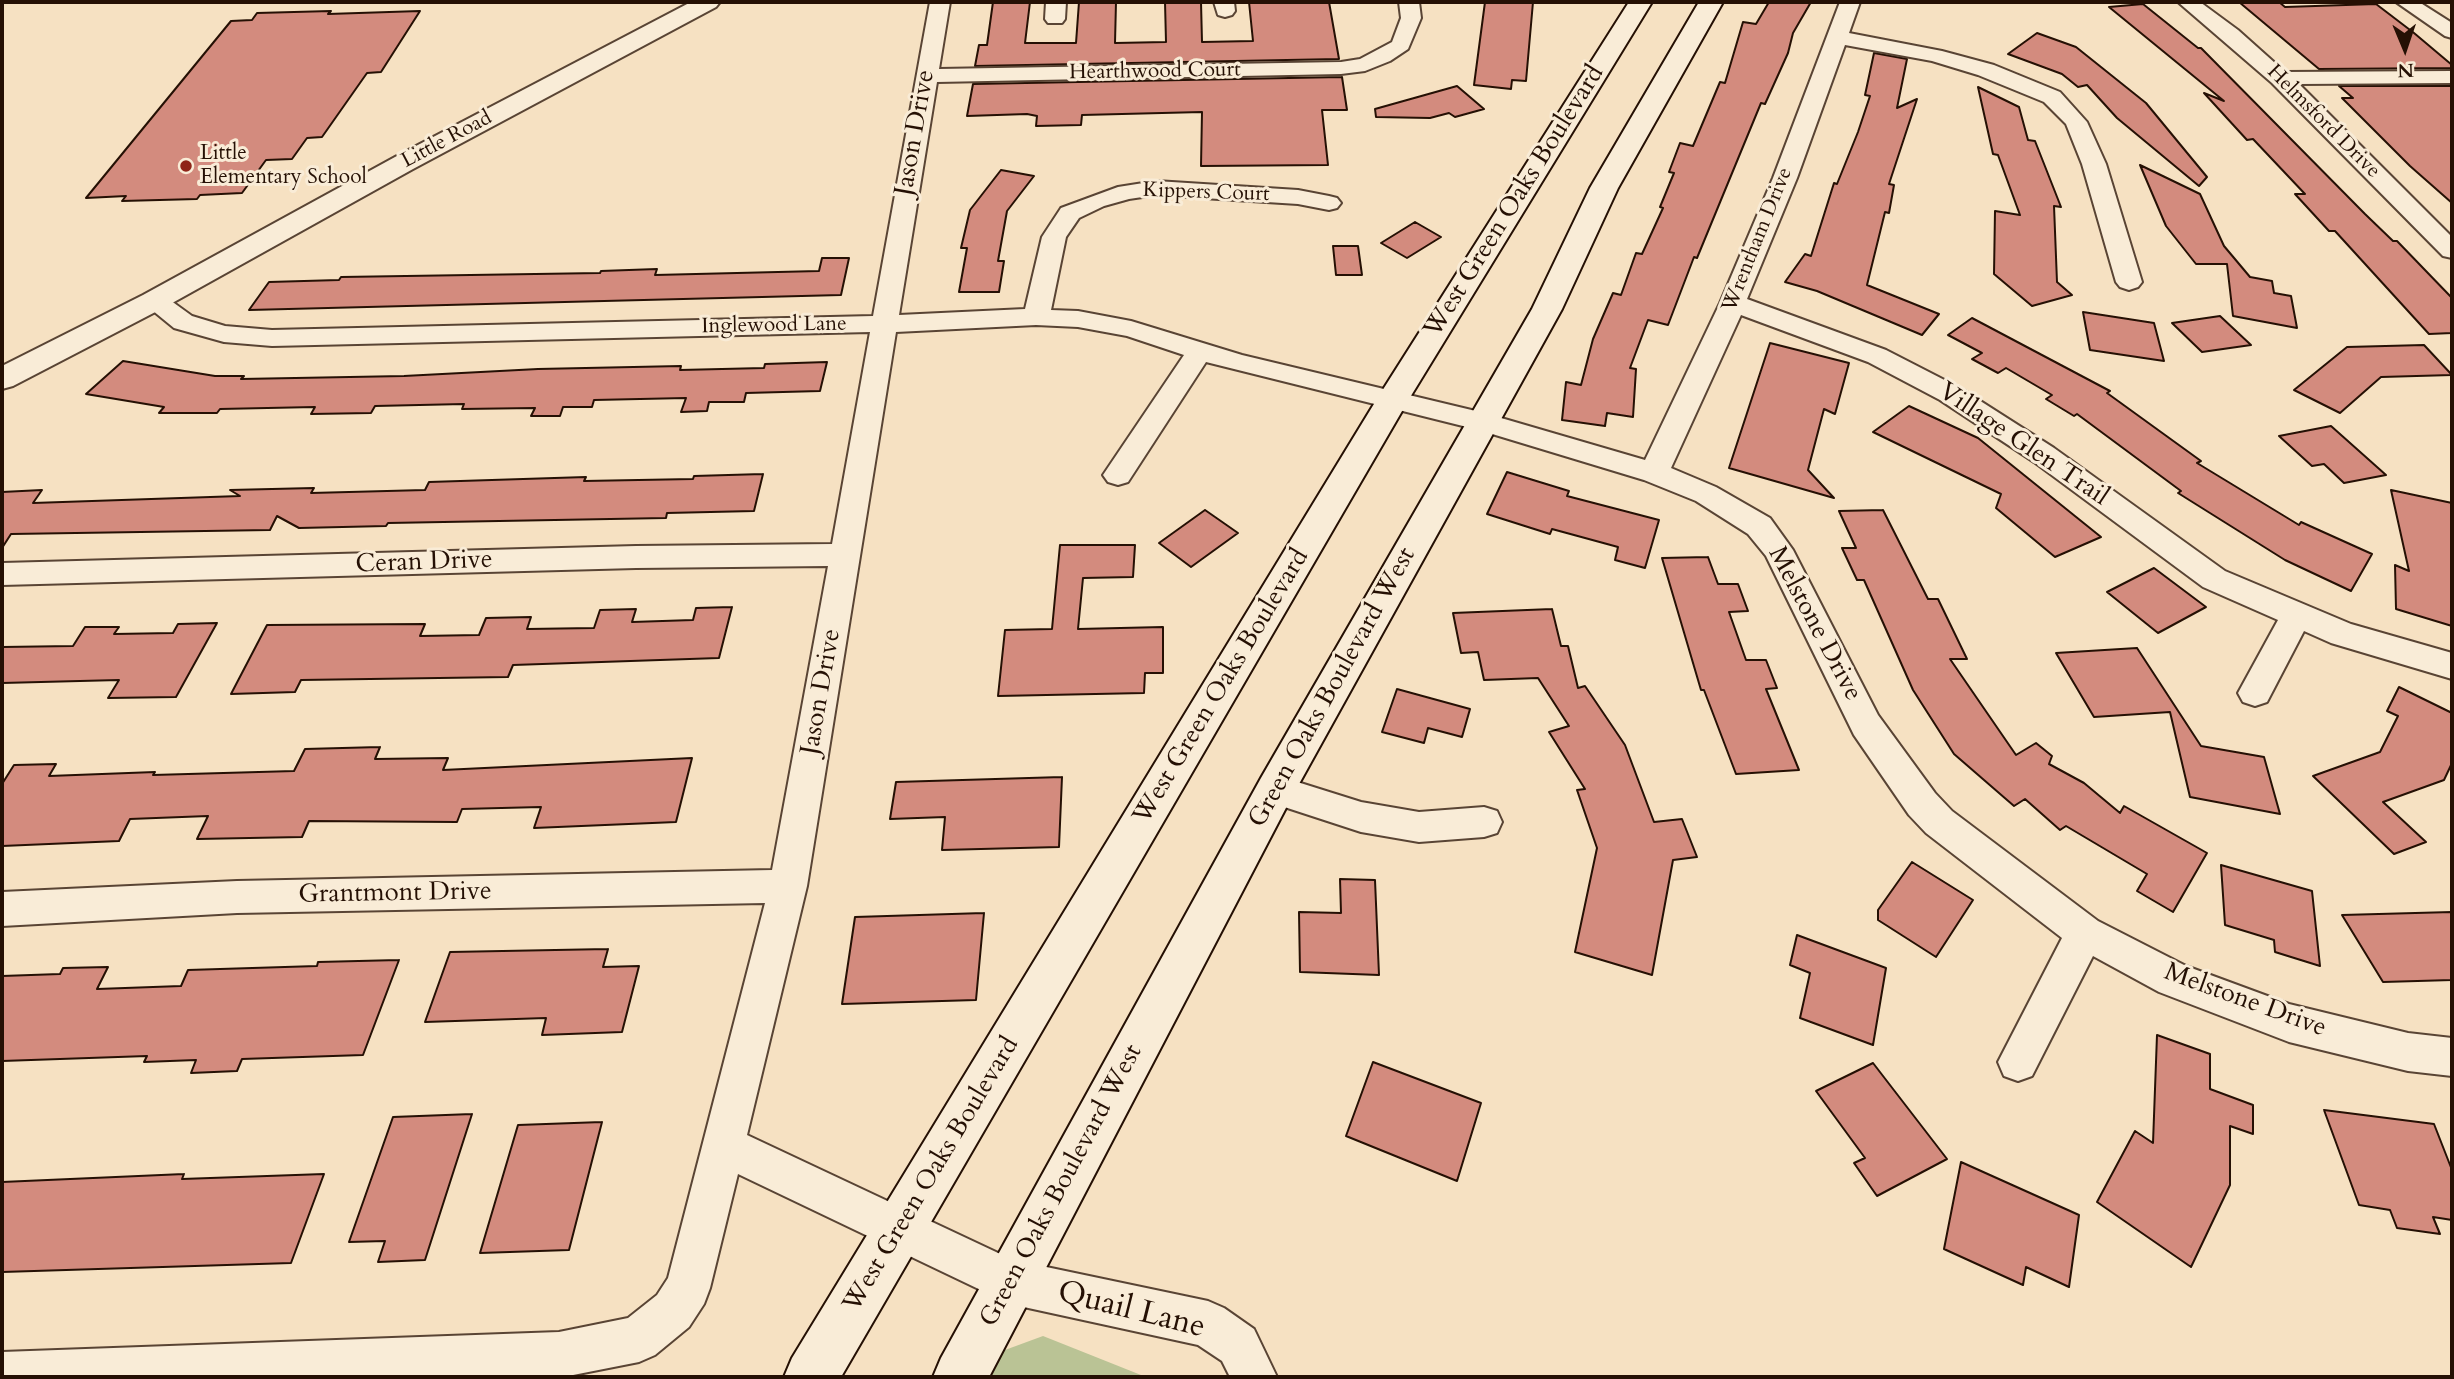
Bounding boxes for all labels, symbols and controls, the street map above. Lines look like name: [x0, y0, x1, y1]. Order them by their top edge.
north arrow: [2370, 14, 2440, 84]
text: N: [2397, 57, 2414, 83]
street label: Hearthwood Court: [1069, 58, 1241, 86]
street label: West Green Oaks Boulevard: [1418, 60, 1612, 344]
street label: Helmsford Drive: [2261, 60, 2385, 184]
street label: Jason Drive: [890, 68, 942, 198]
street label: Little Road: [398, 106, 496, 174]
place label: Little Elementary School: [200, 141, 367, 191]
marker: Little Elementary School: [178, 158, 194, 174]
street label: Wrentham Drive: [1718, 164, 1798, 316]
street label: Kippers Court: [1142, 178, 1270, 208]
street label: Inglewood Lane: [701, 312, 847, 340]
street label: Village Glen Trail: [1932, 377, 2114, 513]
street label: Melstone Drive: [1760, 541, 1868, 707]
street label: Green Oaks Boulevard West: [1243, 543, 1423, 833]
street label: West Green Oaks Boulevard: [1127, 544, 1317, 830]
street label: Ceran Drive: [355, 545, 493, 581]
street label: Jason Drive: [796, 627, 848, 757]
street label: Grantmont Drive: [298, 877, 492, 911]
street label: Melstone Drive: [2160, 957, 2330, 1045]
street label: West Green Oaks Boulevard: [837, 1032, 1027, 1318]
street label: Green Oaks Boulevard West: [974, 1039, 1150, 1333]
street label: Quail Lane: [1053, 1274, 1209, 1348]

